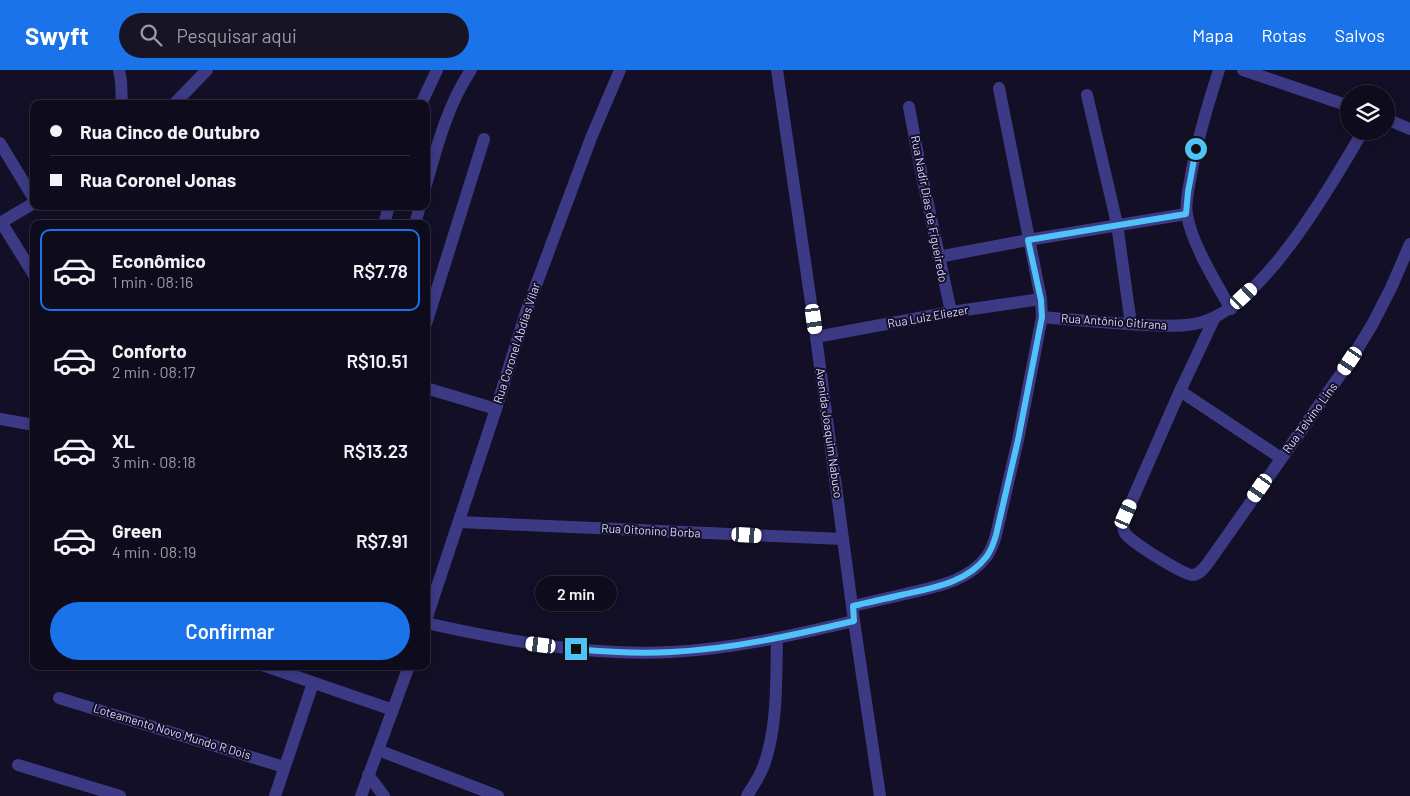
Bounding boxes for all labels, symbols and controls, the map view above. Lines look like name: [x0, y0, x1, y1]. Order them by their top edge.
search box: [119, 13, 469, 58]
text: Swyft: [25, 21, 89, 50]
icon: search: [137, 21, 165, 49]
text: Pesquisar aqui: [177, 24, 297, 47]
text: Mapa: [1192, 24, 1233, 46]
text: Rotas: [1261, 24, 1306, 46]
text: Salvos: [1334, 24, 1385, 46]
map controls: [1340, 85, 1395, 140]
button: layers: [1340, 85, 1395, 140]
text: Rua Cinco de Outubro: [80, 120, 260, 143]
street label: Rua Nadir Dias de Figueiredo: [909, 134, 951, 283]
route start: [1185, 138, 1207, 160]
text: Rua Coronel Jonas: [80, 168, 236, 191]
icon: car: [52, 248, 97, 293]
text: Econômico: [112, 249, 206, 272]
text: R$7.78: [353, 259, 408, 282]
text: 1 min · 08:16: [112, 272, 193, 291]
street label: Rua Coronel Abdias Vilar: [490, 280, 542, 405]
car: [1227, 280, 1260, 312]
street label: Rua Luiz Eliezer: [886, 302, 970, 330]
car: [804, 303, 823, 335]
street label: Rua Antônio Gitirana: [1061, 310, 1167, 332]
icon: car: [52, 338, 97, 383]
text: Conforto: [112, 339, 187, 362]
car: [1335, 344, 1364, 378]
text: R$10.51: [346, 349, 408, 372]
text: 2 min · 08:17: [112, 362, 195, 381]
street label: Avenida Joaquim Nabuco: [814, 367, 846, 499]
street label: Rua Telvino Lins: [1279, 379, 1340, 455]
icon: car: [52, 428, 97, 473]
text: XL: [112, 429, 135, 452]
text: R$13.23: [343, 439, 408, 462]
text: 3 min · 08:18: [112, 452, 196, 471]
car: [1245, 471, 1274, 505]
car: [1113, 497, 1138, 531]
icon: car: [52, 518, 97, 563]
text: Green: [112, 519, 162, 542]
street label: Rua Oitonino Borba: [601, 520, 701, 540]
car: [731, 527, 762, 543]
text: R$7.91: [356, 529, 408, 552]
text: 4 min · 08:19: [112, 542, 196, 561]
callout: 2 min: [535, 576, 617, 612]
text: 2 min: [557, 584, 595, 603]
button: Confirmar: [50, 602, 410, 660]
car: [525, 636, 556, 654]
route end: [565, 638, 587, 660]
street label: Loteamento Novo Mundo R Dois: [92, 700, 253, 762]

